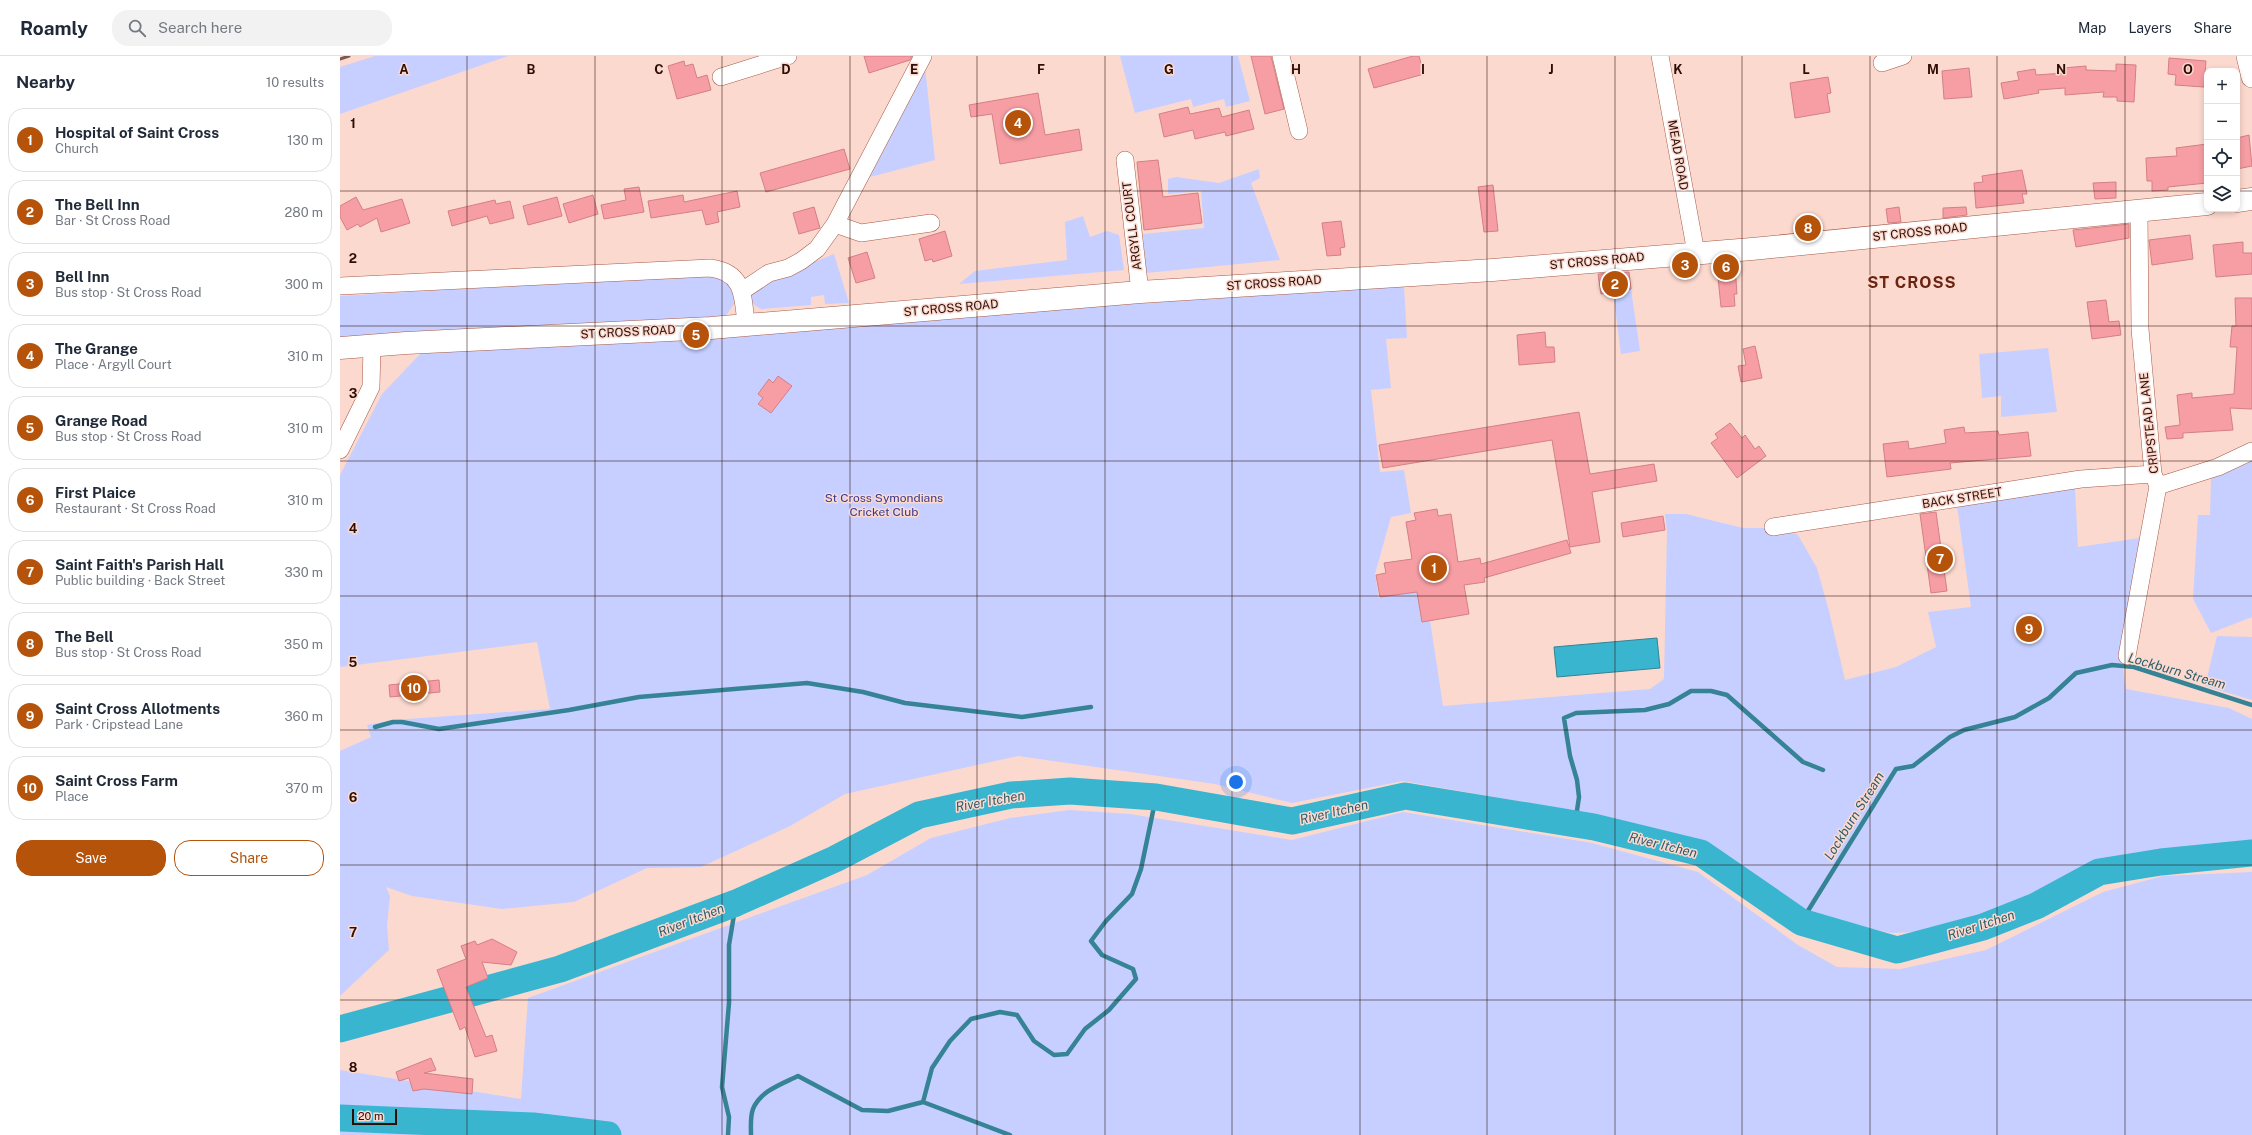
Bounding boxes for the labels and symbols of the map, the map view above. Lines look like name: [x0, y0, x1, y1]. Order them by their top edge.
text: A: [399, 62, 409, 77]
text: B: [527, 62, 536, 77]
text: C: [654, 62, 664, 77]
text: D: [781, 62, 791, 77]
text: E: [910, 62, 918, 77]
text: F: [1037, 62, 1045, 77]
text: G: [1164, 62, 1174, 77]
text: H: [1291, 62, 1301, 77]
text: I: [1421, 62, 1425, 77]
text: J: [1548, 62, 1554, 77]
text: K: [1673, 62, 1683, 77]
text: L: [1802, 62, 1810, 77]
text: M: [1927, 62, 1939, 77]
text: N: [2056, 62, 2066, 77]
text: O: [2183, 62, 2193, 77]
pin: 4: [1005, 108, 1031, 138]
text: 1: [350, 116, 356, 131]
street label: MEAD ROAD: [1665, 119, 1691, 191]
street label: ARGYLL COURT: [1120, 181, 1144, 271]
pin: 8: [1795, 213, 1821, 243]
street label: ST CROSS ROAD: [1872, 220, 1968, 244]
street label: ST CROSS ROAD: [1549, 250, 1645, 272]
pin: 3: [1672, 250, 1698, 280]
text: 2: [349, 251, 357, 266]
pin: 6: [1713, 252, 1739, 282]
pin: 2: [1602, 269, 1628, 299]
street label: ST CROSS ROAD: [1226, 273, 1322, 293]
district label: ST CROSS: [1867, 273, 1957, 292]
street label: ST CROSS ROAD: [903, 297, 999, 319]
pin: 5: [683, 320, 709, 350]
street label: ST CROSS ROAD: [580, 323, 676, 341]
street label: CRIPSTEAD LANE: [2137, 372, 2161, 474]
text: 3: [349, 386, 358, 401]
street label: BACK STREET: [1921, 485, 2003, 511]
park label: St Cross Symondians Cricket Club: [825, 491, 943, 519]
text: 4: [349, 521, 358, 536]
pin: 7: [1927, 544, 1953, 574]
pin: 1: [1421, 553, 1447, 583]
pin: 9: [2016, 614, 2042, 644]
water label: Lockburn Stream: [2127, 650, 2228, 692]
text: 5: [349, 655, 358, 670]
pin: 10: [401, 673, 427, 703]
water label: Lockburn Stream: [1821, 769, 1887, 863]
your location: [1226, 772, 1246, 792]
water label: River Itchen: [954, 788, 1026, 814]
text: 6: [349, 790, 358, 805]
water label: River Itchen: [1298, 797, 1370, 827]
water label: River Itchen: [1627, 829, 1699, 861]
water label: River Itchen: [656, 901, 726, 939]
water label: River Itchen: [1946, 907, 2016, 943]
text: 7: [349, 925, 357, 940]
text: 8: [349, 1060, 358, 1075]
scale bar: [352, 1107, 397, 1126]

